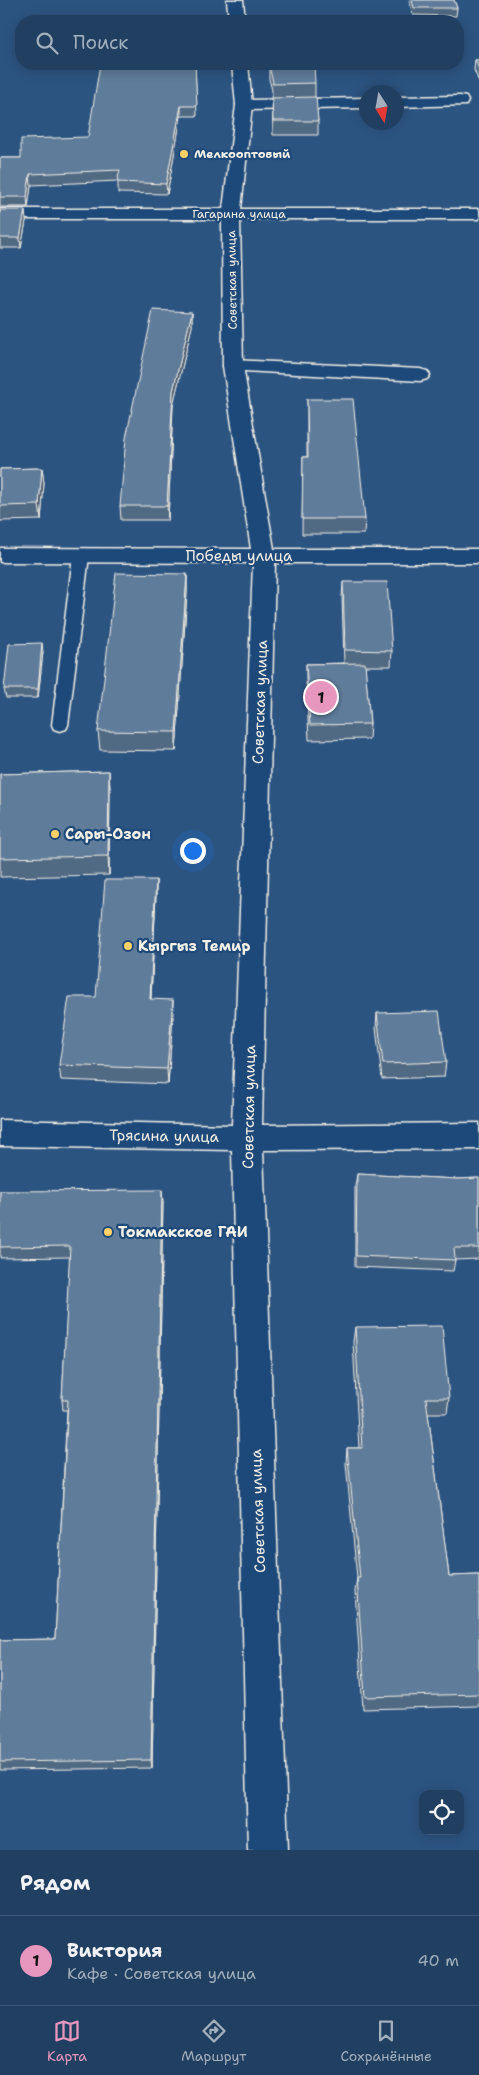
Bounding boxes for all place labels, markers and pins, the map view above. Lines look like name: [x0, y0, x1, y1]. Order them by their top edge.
place label: Мелкооптовый: [194, 146, 291, 162]
marker: Мелкооптовый: [178, 148, 190, 160]
pin: 1: [305, 678, 337, 716]
place label: Сары-Озон: [65, 824, 151, 844]
marker: Сары-Озон: [49, 828, 61, 840]
place label: Кыргыз Темир: [138, 936, 250, 956]
marker: Кыргыз Темир: [122, 940, 134, 952]
place label: Токмакское ГАИ: [118, 1222, 248, 1242]
marker: Токмакское ГАИ: [102, 1226, 114, 1238]

